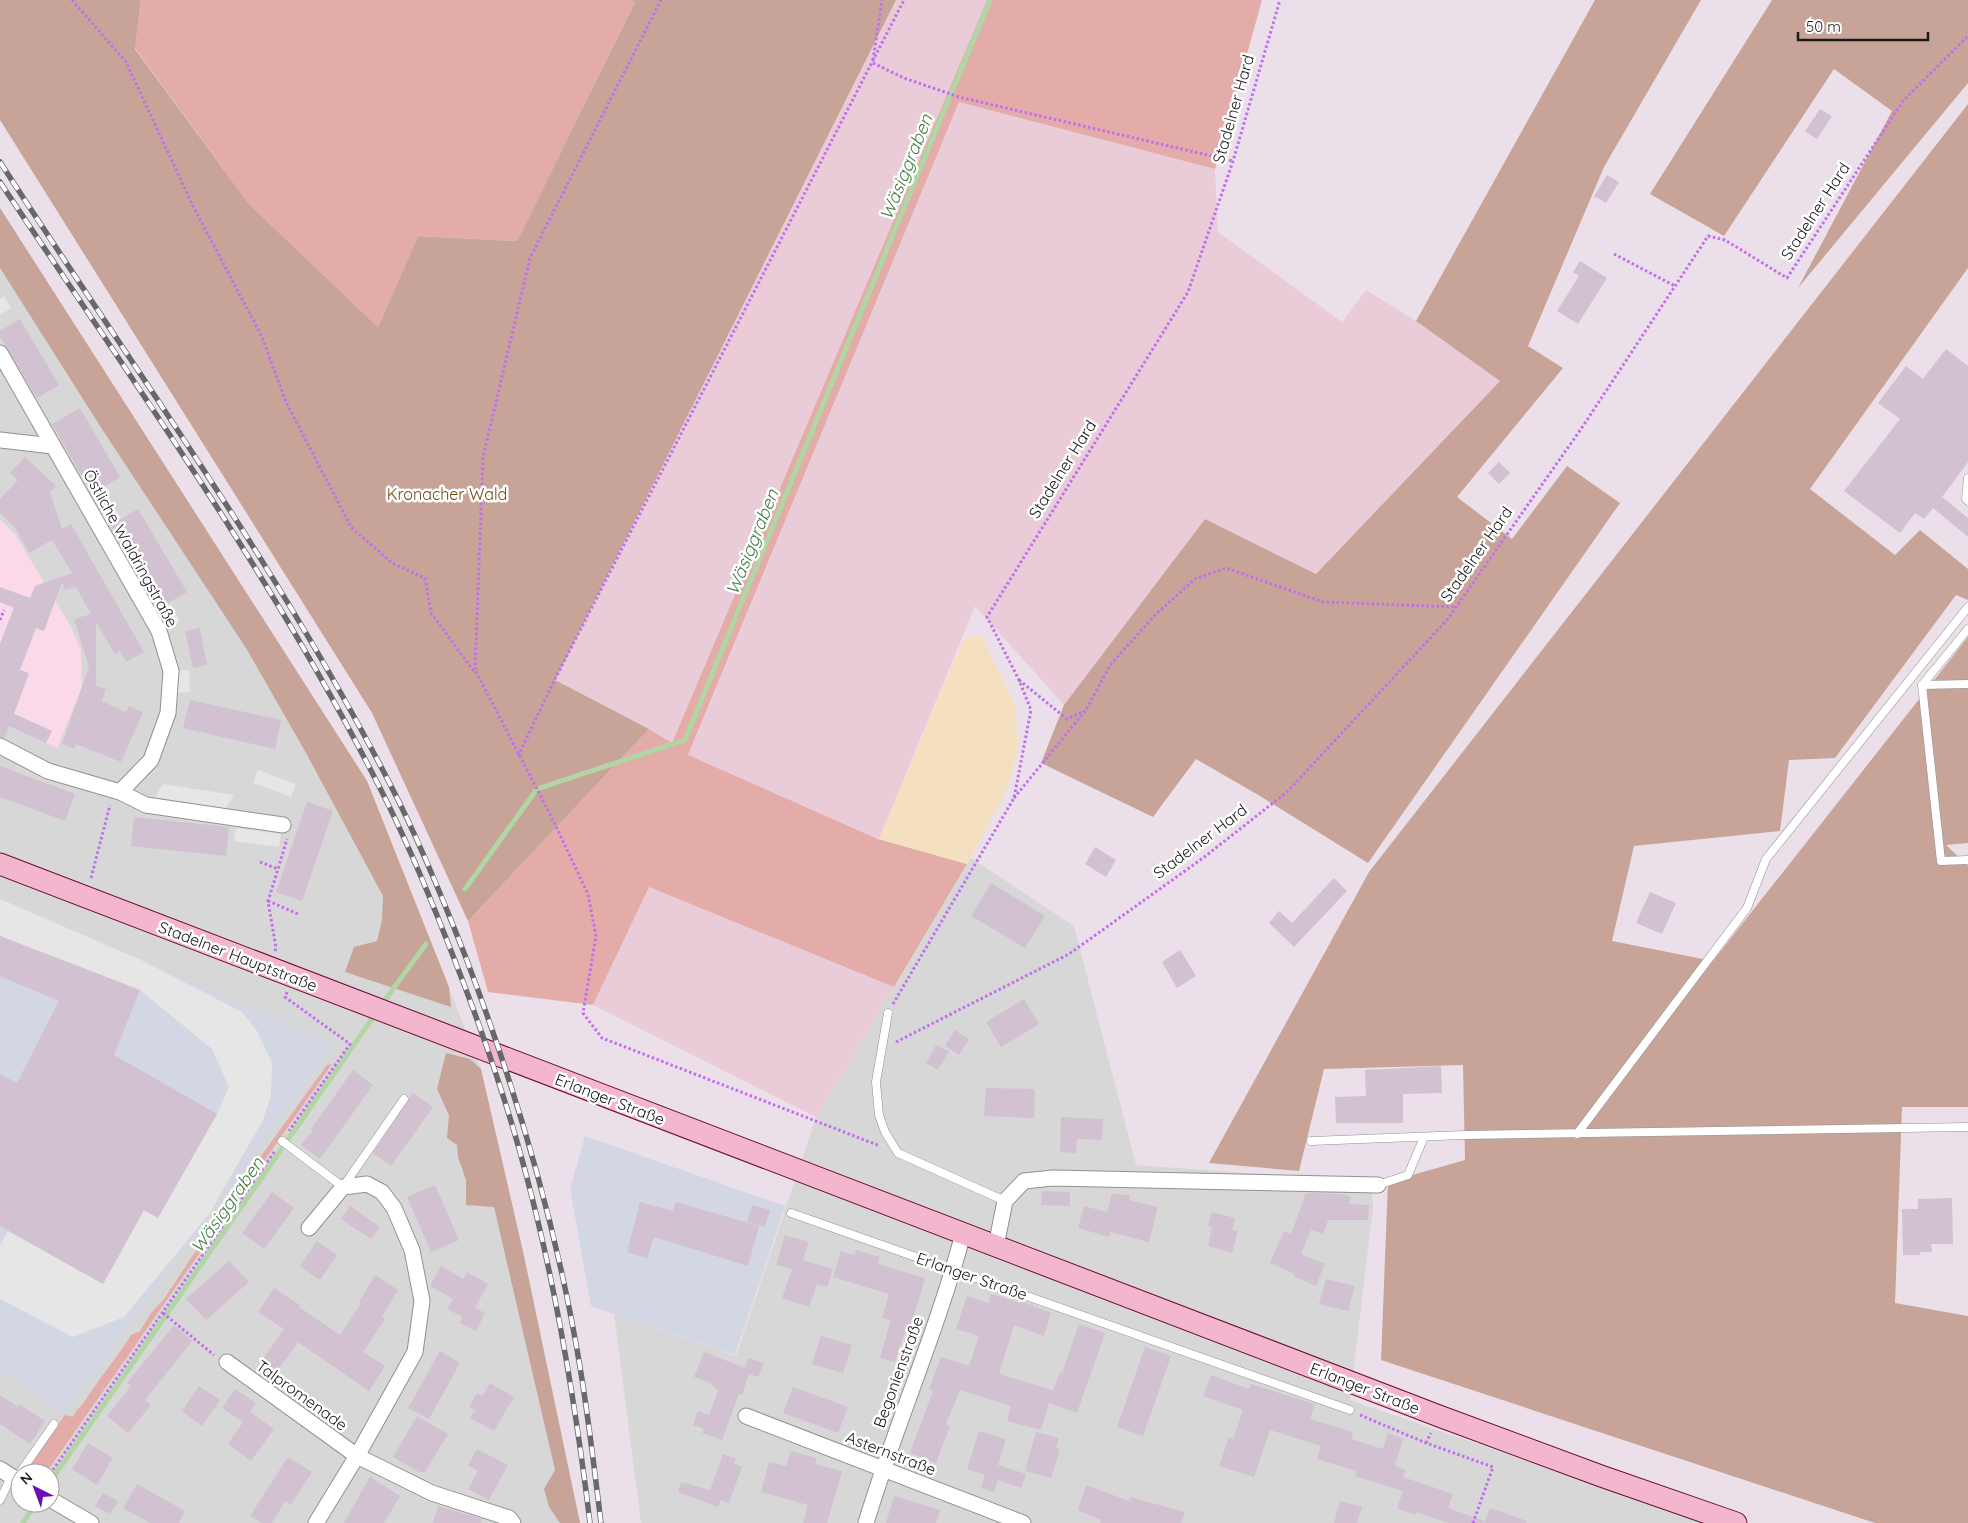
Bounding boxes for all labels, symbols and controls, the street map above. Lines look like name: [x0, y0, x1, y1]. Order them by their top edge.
scale bar: [1798, 10, 1928, 42]
text: 50 m: [1806, 17, 1841, 36]
street label: Stadelner Hard: [1208, 52, 1258, 166]
water label: Wäsiggraben: [874, 110, 938, 223]
street label: Stadelner Hard: [1776, 159, 1854, 263]
street label: Stadelner Hard: [1024, 416, 1100, 522]
street label: Östliche Waldringstraße: [79, 466, 183, 630]
park label: Kronacher Wald: [387, 484, 507, 504]
water label: Wäsiggraben: [720, 485, 784, 598]
street label: Stadelner Hard: [1436, 502, 1516, 606]
street label: Stadelner Hard: [1149, 799, 1251, 883]
street label: Stadelner Hauptstraße: [156, 917, 320, 995]
street label: Erlanger Straße: [552, 1069, 668, 1129]
water label: Wäsiggraben: [185, 1152, 269, 1257]
street label: Erlanger Straße: [914, 1248, 1030, 1304]
street label: Begonienstraße: [869, 1314, 927, 1430]
street label: Talpromenade: [252, 1355, 352, 1435]
street label: Erlanger Straße: [1307, 1358, 1423, 1418]
street label: Asternstraße: [843, 1427, 939, 1479]
north arrow: [10, 1463, 60, 1513]
text: N: [16, 1468, 36, 1488]

